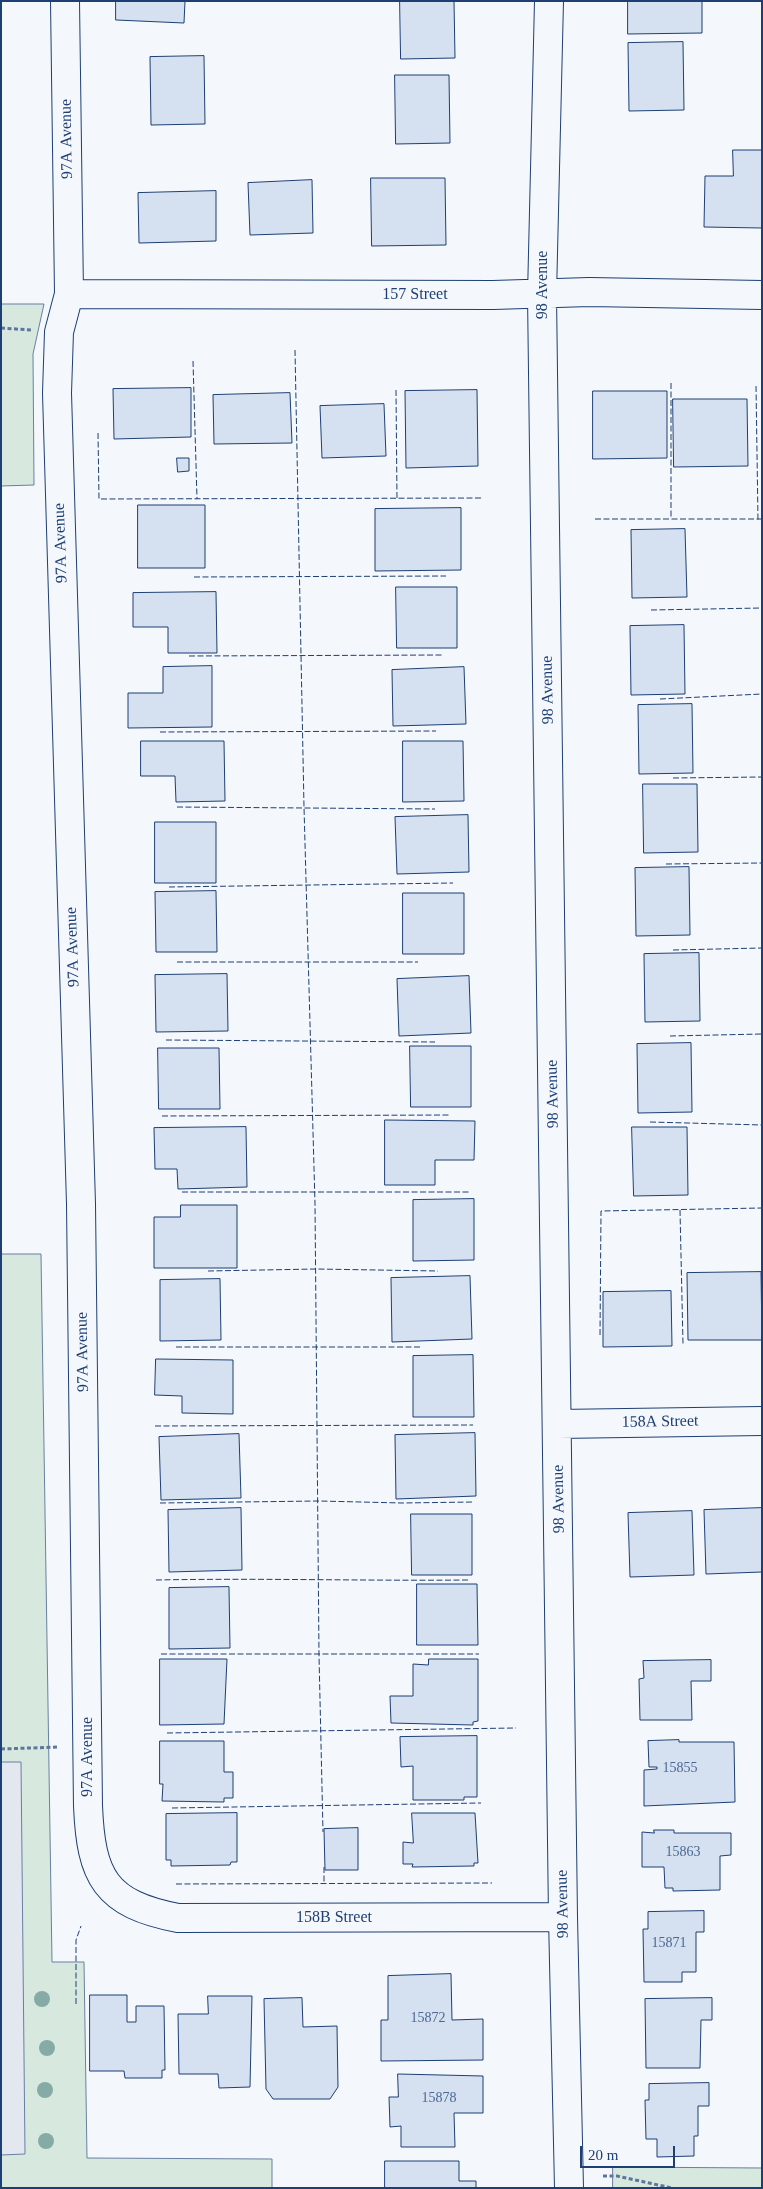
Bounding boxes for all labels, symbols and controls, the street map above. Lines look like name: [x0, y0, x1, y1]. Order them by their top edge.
street label: 97A Avenue: [57, 99, 77, 179]
street label: 98 Avenue: [533, 251, 553, 319]
street label: 157 Street: [382, 285, 448, 305]
street label: 97A Avenue: [50, 503, 72, 583]
street label: 98 Avenue: [538, 656, 558, 724]
street label: 97A Avenue: [62, 907, 84, 987]
street label: 98 Avenue: [543, 1060, 563, 1128]
street label: 97A Avenue: [73, 1312, 93, 1392]
street label: 158A Street: [621, 1412, 699, 1432]
street label: 98 Avenue: [549, 1465, 569, 1533]
street label: 97A Avenue: [78, 1717, 98, 1797]
house number: 15855: [662, 1760, 698, 1776]
house number: 15863: [666, 1844, 700, 1860]
street label: 98 Avenue: [553, 1870, 573, 1938]
street label: 158B Street: [296, 1908, 372, 1928]
house number: 15871: [652, 1935, 686, 1951]
house number: 15872: [410, 2010, 446, 2026]
house number: 15878: [422, 2090, 456, 2106]
scale bar: [583, 2136, 678, 2168]
text: 20 m: [588, 2147, 618, 2163]

